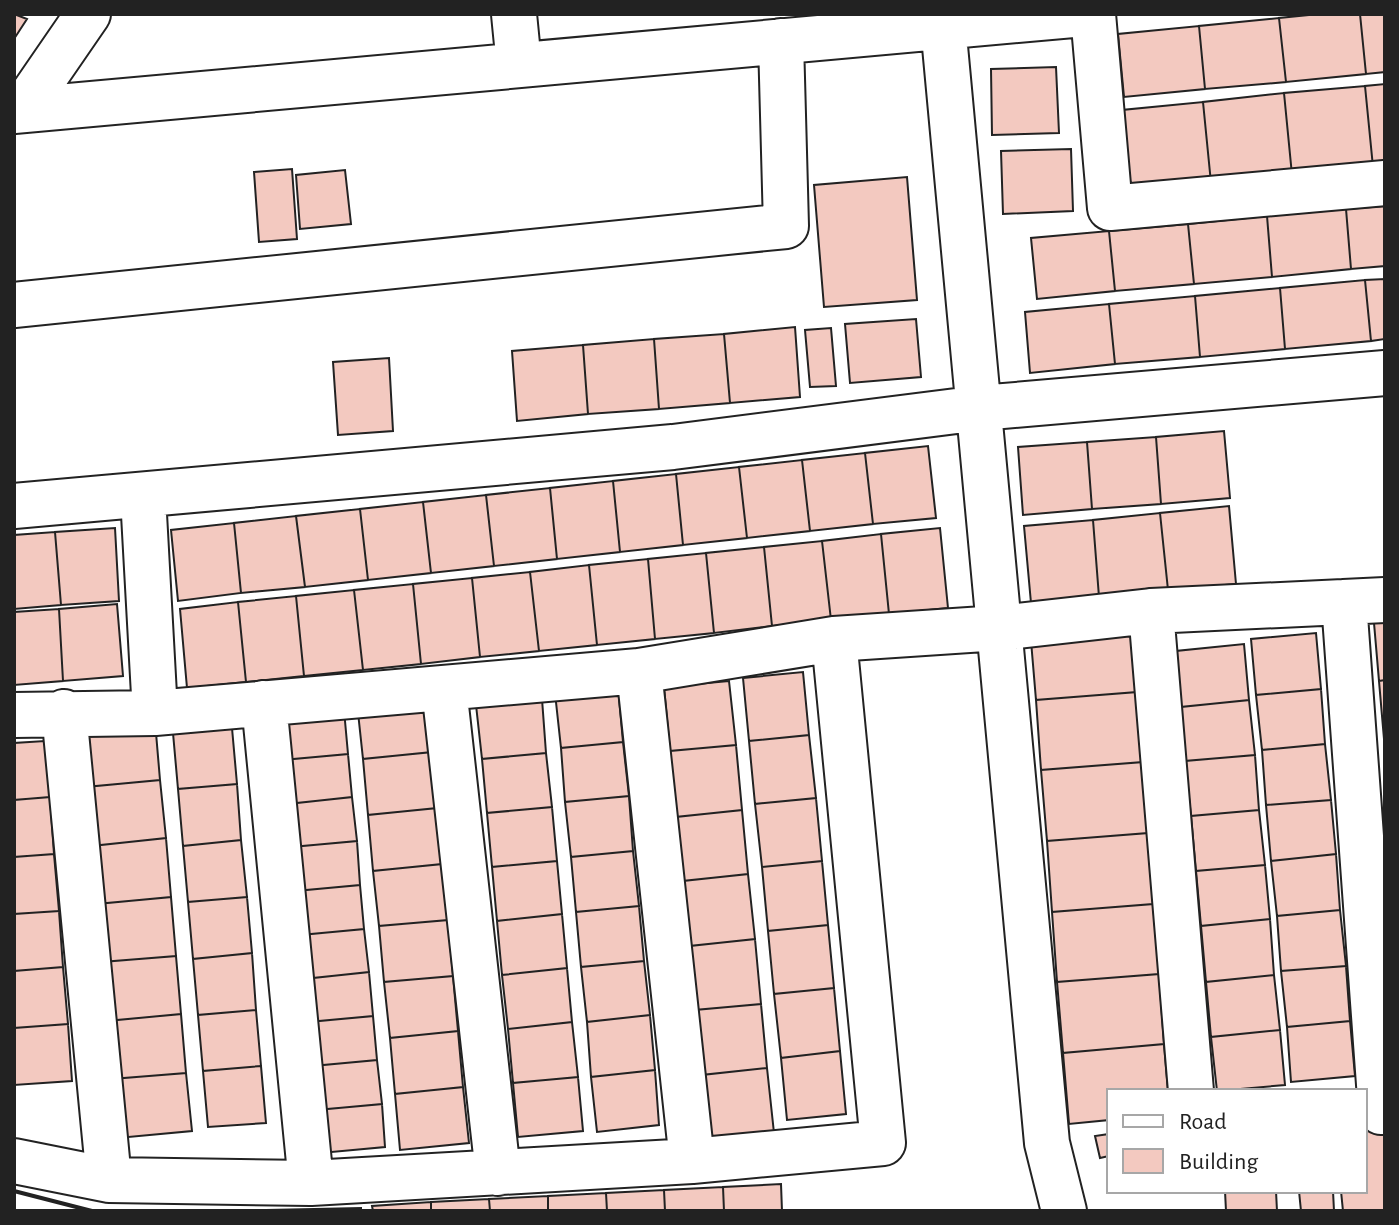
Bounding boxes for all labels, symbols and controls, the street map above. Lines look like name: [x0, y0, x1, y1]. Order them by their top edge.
legend: [1107, 1089, 1367, 1193]
text: Road: [1179, 1110, 1227, 1134]
text: Building: [1179, 1150, 1258, 1174]

